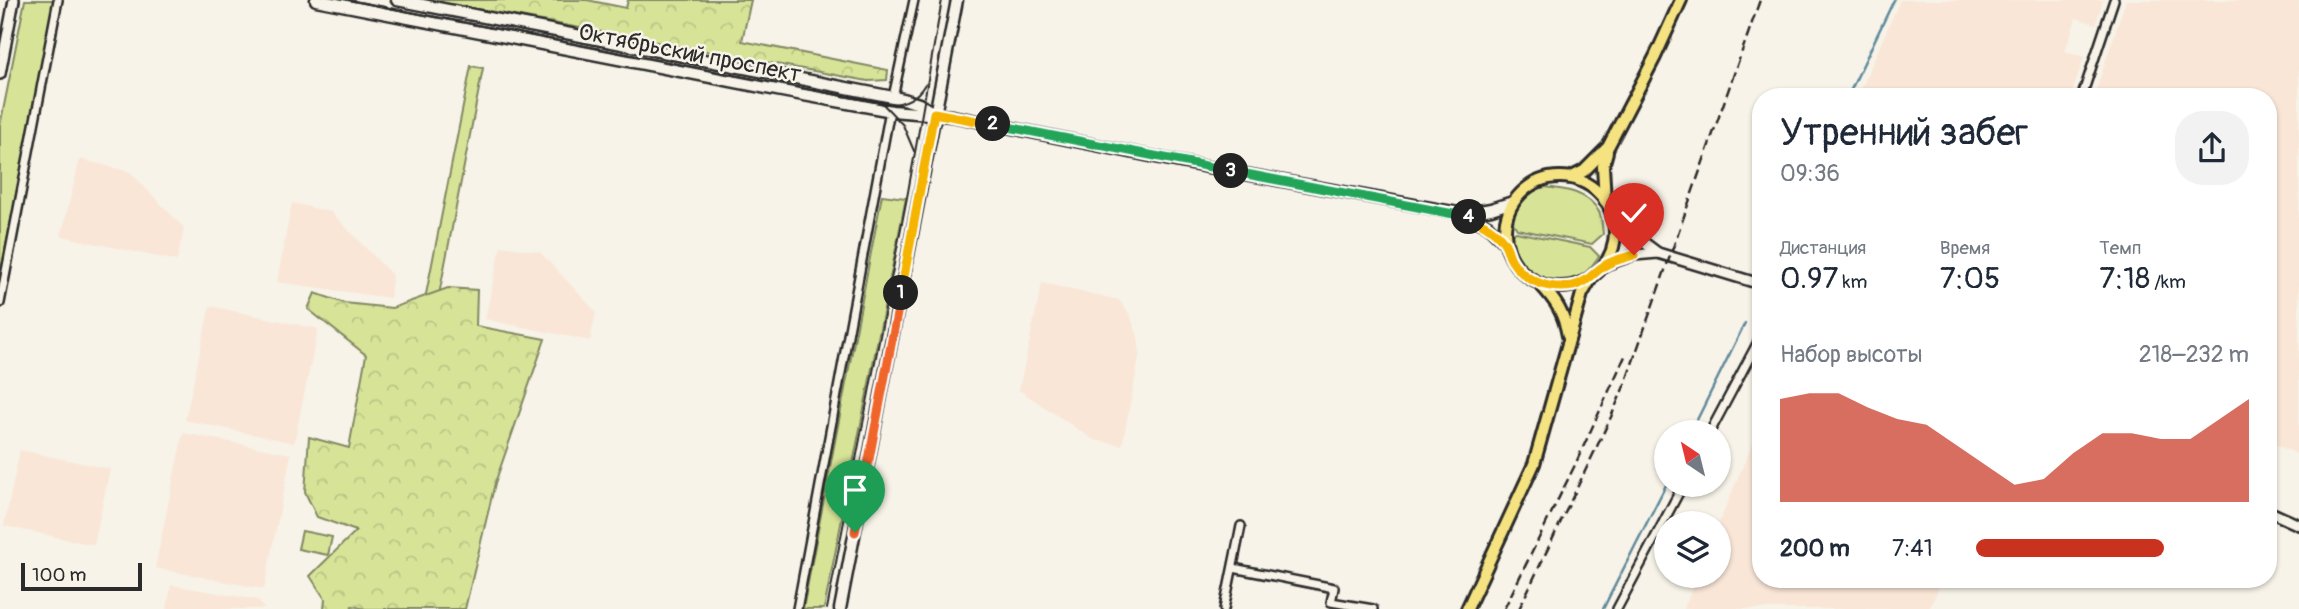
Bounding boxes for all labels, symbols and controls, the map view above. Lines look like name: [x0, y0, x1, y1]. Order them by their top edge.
street label: Октябрьский проспект: [576, 17, 804, 89]
pin: 2: [976, 106, 1010, 142]
text: Утренний забег: [1780, 109, 2028, 157]
text: 2: [987, 111, 998, 135]
button: share: [2175, 111, 2249, 185]
pin: 3: [1214, 154, 1248, 188]
text: 3: [1225, 158, 1236, 182]
text: 09:36: [1780, 159, 1840, 188]
pin: [1604, 183, 1664, 255]
icon: check: [1615, 194, 1653, 232]
pin: 4: [1452, 200, 1486, 234]
text: 4: [1463, 204, 1474, 228]
text: Дистанция: [1780, 236, 1866, 260]
text: Время: [1940, 236, 1990, 260]
text: Темп: [2099, 236, 2141, 260]
text: 0.97: [1780, 260, 1838, 297]
text: 7:05: [1940, 260, 2000, 297]
text: 7:18: [2099, 260, 2150, 297]
text: km: [1838, 270, 1867, 294]
text: /km: [2150, 270, 2186, 294]
pin: 1: [884, 276, 918, 310]
text: 1: [897, 280, 904, 304]
text: Набор высоты: [1780, 340, 1922, 369]
text: 218–232 m: [2139, 340, 2249, 369]
north arrow: [1654, 420, 1731, 497]
map controls: [1654, 420, 1731, 588]
pin: [825, 460, 885, 532]
icon: arrive: [836, 471, 874, 509]
button: layers: [1654, 511, 1731, 588]
text: 200 m: [1780, 534, 1850, 563]
text: 7:41: [1892, 534, 1933, 563]
scale bar: [21, 560, 142, 592]
text: 100 m: [32, 563, 86, 587]

